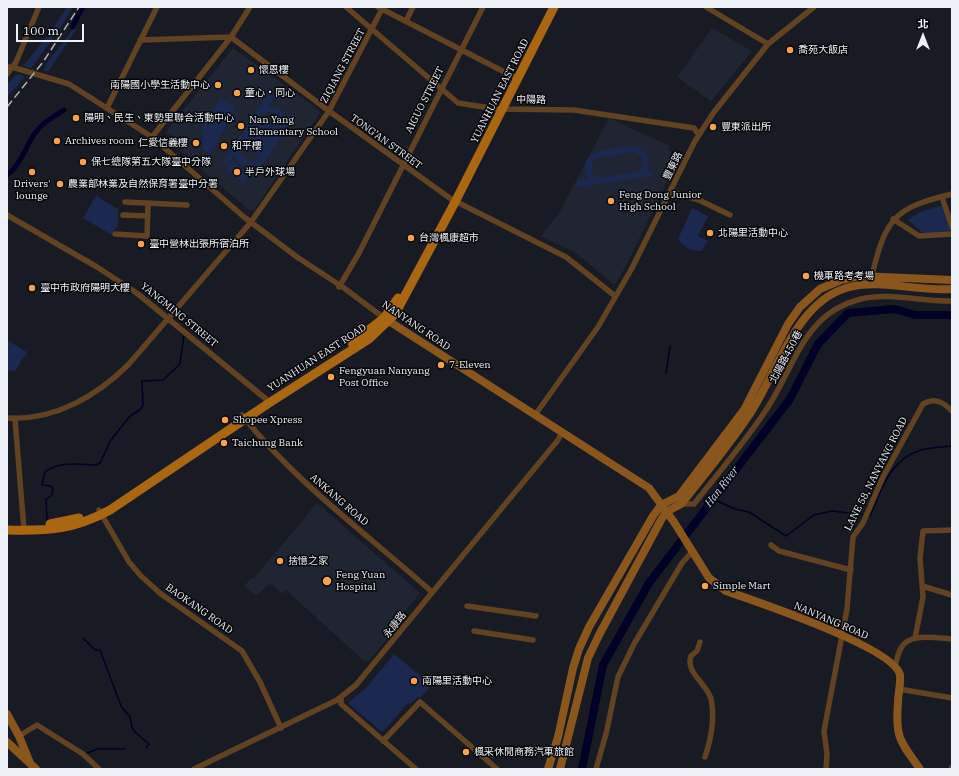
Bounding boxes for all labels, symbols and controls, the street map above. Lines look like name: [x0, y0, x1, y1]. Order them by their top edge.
scale bar: [18, 16, 86, 42]
north arrow: [903, 16, 943, 56]
text: 北: [918, 17, 929, 31]
text: 100 m: [23, 23, 59, 38]
street label: ZIQIANG STREET: [318, 27, 368, 105]
street label: YUANHUAN EAST ROAD: [468, 37, 532, 145]
place label: 喬苑大飯店: [798, 44, 848, 56]
marker: 喬苑大飯店: [785, 45, 795, 55]
place label: 懷恩樓: [259, 64, 289, 76]
marker: 懷恩樓: [246, 65, 256, 75]
street label: AIGUO STREET: [403, 65, 447, 135]
place label: 南陽國小學生活動中心: [110, 79, 210, 91]
marker: 南陽國小學生活動中心: [213, 80, 223, 90]
place label: 童心‧同心: [245, 87, 295, 99]
marker: 童心‧同心: [232, 88, 242, 98]
street label: 中陽路: [516, 94, 546, 106]
place label: 陽明、民生、東勢里聯合活動中心: [84, 112, 234, 124]
street label: TONG’AN STREET: [348, 112, 424, 172]
marker: 陽明、民生、東勢里聯合活動中心: [71, 113, 81, 123]
place label: Nan Yang Elementary School: [249, 114, 338, 138]
marker: Nan Yang Elementary School: [236, 121, 246, 131]
place label: 豐東派出所: [721, 121, 771, 133]
marker: 豐東派出所: [708, 122, 718, 132]
place label: Archives room: [65, 135, 134, 147]
marker: Archives room: [52, 136, 62, 146]
place label: 仁愛信義樓: [138, 137, 188, 149]
marker: 仁愛信義樓: [191, 138, 201, 148]
place label: 和平樓: [232, 140, 262, 152]
marker: 和平樓: [219, 141, 229, 151]
street label: 豐東路: [661, 150, 685, 182]
place label: 保七總隊第五大隊臺中分隊: [91, 156, 211, 168]
marker: 保七總隊第五大隊臺中分隊: [78, 157, 88, 167]
place label: 半戶外球場: [245, 166, 295, 178]
marker: Drivers' lounge: [27, 167, 37, 177]
marker: 半戶外球場: [232, 167, 242, 177]
place label: Drivers' lounge: [14, 178, 50, 202]
place label: 農業部林業及自然保育署臺中分署: [68, 178, 218, 190]
marker: 農業部林業及自然保育署臺中分署: [55, 179, 65, 189]
place label: Feng Dong Junior High School: [619, 189, 702, 212]
marker: Feng Dong Junior High School: [606, 196, 616, 206]
place label: 北陽里活動中心: [718, 227, 788, 239]
marker: 北陽里活動中心: [705, 228, 715, 238]
place label: 台灣楓康超市: [419, 232, 479, 244]
marker: 台灣楓康超市: [406, 233, 416, 243]
place label: 臺中營林出張所宿泊所: [149, 238, 249, 250]
marker: 臺中營林出張所宿泊所: [136, 239, 146, 249]
place label: 機車路考考場: [814, 270, 874, 282]
marker: 機車路考考場: [801, 271, 811, 281]
street label: YANGMING STREET: [138, 280, 220, 350]
place label: 臺中市政府陽明大樓: [40, 282, 130, 294]
marker: 臺中市政府陽明大樓: [27, 283, 37, 293]
street label: NANYANG ROAD: [380, 299, 452, 353]
street label: YUANHUAN EAST ROAD: [265, 322, 369, 394]
street label: 北陽路450巷: [767, 329, 805, 385]
place label: 7-Eleven: [449, 359, 491, 371]
marker: 7-Eleven: [436, 360, 446, 370]
place label: Fengyuan Nanyang Post Office: [339, 365, 430, 388]
marker: Fengyuan Nanyang Post Office: [326, 372, 336, 382]
place label: Shopee Xpress: [233, 414, 302, 426]
marker: Shopee Xpress: [220, 415, 230, 425]
street label: LANE 58, NANYANG ROAD: [842, 415, 910, 533]
place label: Taichung Bank: [232, 437, 303, 449]
marker: Taichung Bank: [219, 438, 229, 448]
water label: Han River: [702, 464, 742, 510]
street label: ANKANG ROAD: [307, 471, 371, 529]
place label: 捨憶之家: [288, 555, 328, 567]
marker: 捨憶之家: [275, 556, 285, 566]
place label: Feng Yuan Hospital: [336, 569, 385, 592]
marker: Feng Yuan Hospital: [321, 575, 333, 587]
place label: Simple Mart: [713, 580, 771, 592]
street label: BAOKANG ROAD: [163, 581, 235, 637]
marker: Simple Mart: [700, 581, 710, 591]
street label: NANYANG ROAD: [792, 600, 870, 642]
street label: 永康路: [381, 609, 409, 641]
place label: 南陽里活動中心: [422, 675, 492, 687]
marker: 南陽里活動中心: [409, 676, 419, 686]
place label: 楓采休閒商務汽車旅館: [474, 746, 574, 758]
marker: 楓采休閒商務汽車旅館: [461, 747, 471, 757]

